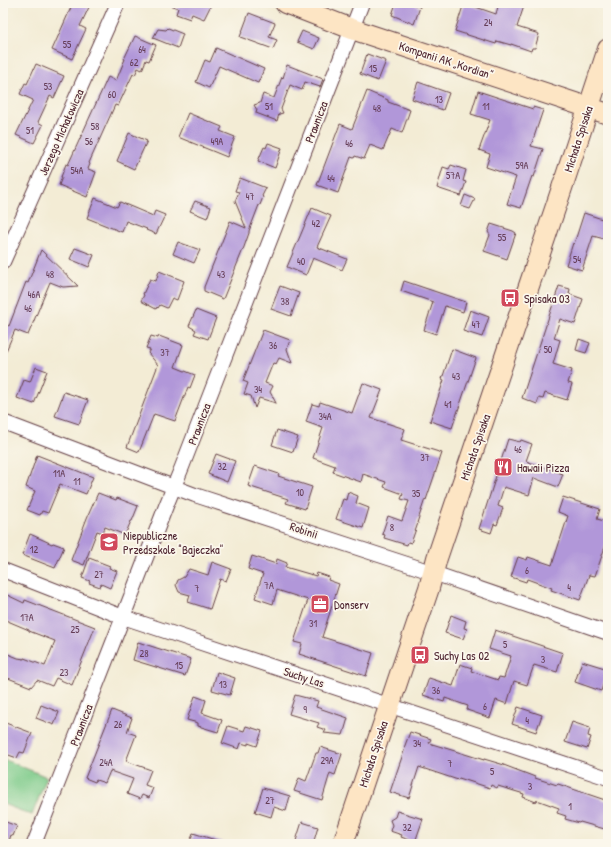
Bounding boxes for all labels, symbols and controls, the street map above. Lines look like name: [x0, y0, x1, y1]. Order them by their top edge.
house number: 24: [484, 16, 492, 29]
street label: Kompanii AK „Kordian”: [397, 37, 496, 83]
house number: 55: [63, 38, 72, 51]
house number: 64: [138, 43, 146, 56]
house number: 62: [130, 56, 139, 69]
house number: 15: [369, 62, 378, 75]
house number: 53: [44, 80, 53, 93]
street label: Jerzego Michałowicza: [34, 86, 88, 178]
house number: 60: [108, 88, 117, 101]
house number: 13: [435, 93, 444, 106]
street label: Prawnicza: [300, 98, 332, 145]
house number: 51: [265, 100, 273, 113]
house number: 11: [482, 100, 490, 113]
house number: 48: [373, 102, 381, 115]
street label: Michała Spisaka: [559, 103, 597, 174]
house number: 58: [91, 120, 99, 133]
house number: 51: [26, 124, 34, 137]
house number: 56: [85, 135, 93, 148]
house number: 49A: [211, 135, 223, 148]
house number: 46: [345, 137, 353, 150]
house number: 59A: [516, 159, 529, 172]
house number: 54A: [71, 164, 84, 177]
house number: 57A: [446, 169, 460, 182]
house number: 44: [327, 172, 335, 185]
house number: 47: [246, 190, 254, 203]
house number: 42: [312, 217, 321, 230]
house number: 55: [498, 231, 507, 244]
house number: 54: [573, 253, 581, 266]
house number: 40: [297, 255, 306, 268]
house number: 48: [46, 268, 54, 281]
house number: 43: [217, 268, 226, 281]
bus stop icon: Spisaka 03: [499, 287, 521, 309]
house number: 46A: [28, 288, 40, 301]
place label: Spisaka 03: [524, 290, 570, 307]
house number: 38: [281, 295, 289, 308]
house number: 46: [24, 302, 32, 315]
house number: 47: [472, 318, 480, 331]
house number: 36: [269, 339, 277, 352]
house number: 50: [544, 343, 553, 356]
house number: 37: [160, 346, 170, 359]
house number: 43: [452, 370, 461, 383]
house number: 34: [254, 383, 262, 396]
house number: 41: [444, 398, 452, 411]
street label: Prawnicza: [183, 400, 215, 447]
house number: 34A: [318, 410, 332, 423]
street label: Michała Spisaka: [456, 412, 494, 482]
house number: 46: [514, 443, 522, 456]
house number: 37: [420, 451, 430, 464]
restaurant icon: Hawaii Pizza: [492, 456, 514, 478]
place label: Hawaii Pizza: [517, 459, 569, 476]
house number: 32: [217, 460, 227, 473]
house number: 11A: [53, 467, 65, 480]
house number: 11: [73, 475, 81, 488]
house number: 10: [296, 486, 305, 499]
house number: 35: [412, 487, 421, 500]
street label: Robinii: [288, 517, 320, 543]
house number: 8: [390, 521, 394, 534]
place label: Niepubliczne Przedszkole "Bajeczka": [123, 527, 223, 558]
school or university icon: Niepubliczne Przedszkole "Bajeczka": [98, 531, 120, 553]
house number: 12: [30, 543, 38, 556]
house number: 6: [525, 564, 529, 577]
house number: 27: [94, 568, 104, 581]
house number: 7A: [264, 579, 274, 592]
house number: 4: [567, 581, 571, 594]
house number: 7: [195, 582, 200, 595]
office icon: Donserv: [309, 593, 331, 615]
place label: Donserv: [334, 596, 369, 613]
house number: 17A: [20, 611, 34, 624]
house number: 31: [309, 617, 317, 630]
house number: 25: [71, 623, 80, 636]
house number: 5: [503, 638, 508, 651]
bus stop icon: Suchy Las 02: [409, 644, 431, 666]
house number: 28: [139, 647, 149, 660]
place label: Suchy Las 02: [434, 647, 490, 664]
house number: 3: [541, 653, 546, 666]
house number: 15: [175, 659, 184, 672]
street label: Suchy Las: [282, 662, 327, 692]
house number: 23: [59, 666, 69, 679]
house number: 13: [219, 678, 228, 691]
house number: 36: [432, 684, 440, 697]
house number: 6: [483, 700, 487, 713]
street label: Prawnicza: [65, 701, 97, 748]
house number: 9: [303, 703, 307, 716]
house number: 4: [525, 714, 529, 727]
house number: 26: [114, 718, 122, 731]
street label: Michała Spisaka: [354, 718, 392, 789]
house number: 34: [413, 737, 421, 750]
house number: 29A: [320, 754, 334, 767]
house number: 24A: [99, 756, 113, 769]
house number: 7: [448, 757, 453, 770]
house number: 5: [490, 765, 495, 778]
house number: 3: [528, 780, 533, 793]
house number: 27: [265, 794, 275, 807]
house number: 1: [568, 800, 572, 813]
house number: 32: [402, 821, 412, 834]

